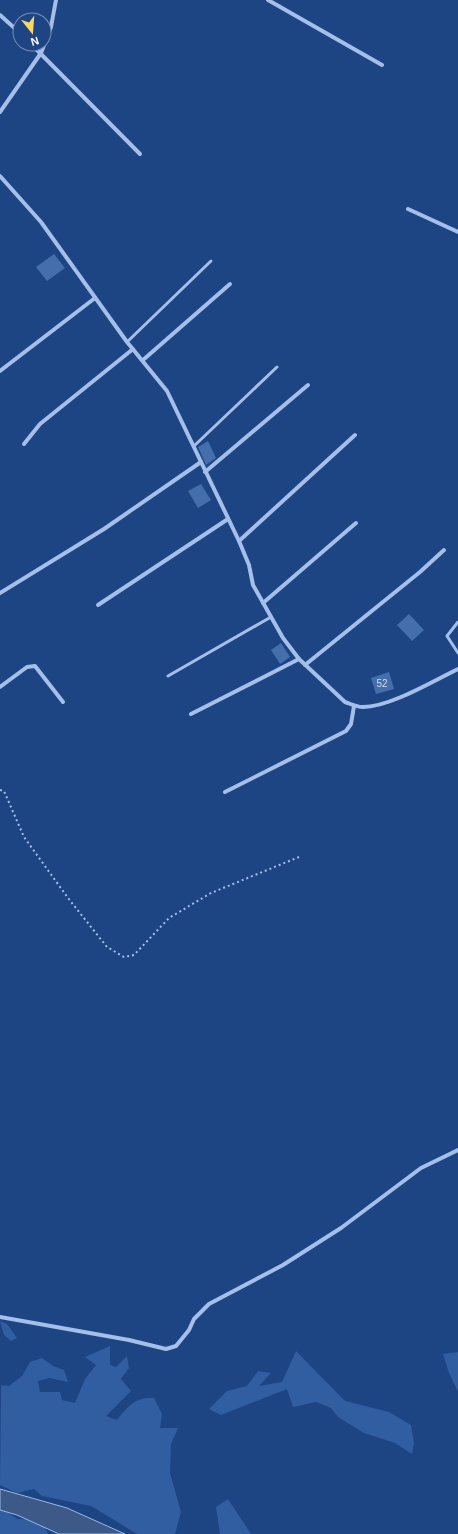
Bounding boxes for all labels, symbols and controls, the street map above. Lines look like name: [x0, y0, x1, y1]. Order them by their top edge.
north arrow: [12, 12, 52, 52]
text: N: [29, 35, 40, 48]
house number: 52: [376, 678, 388, 689]

